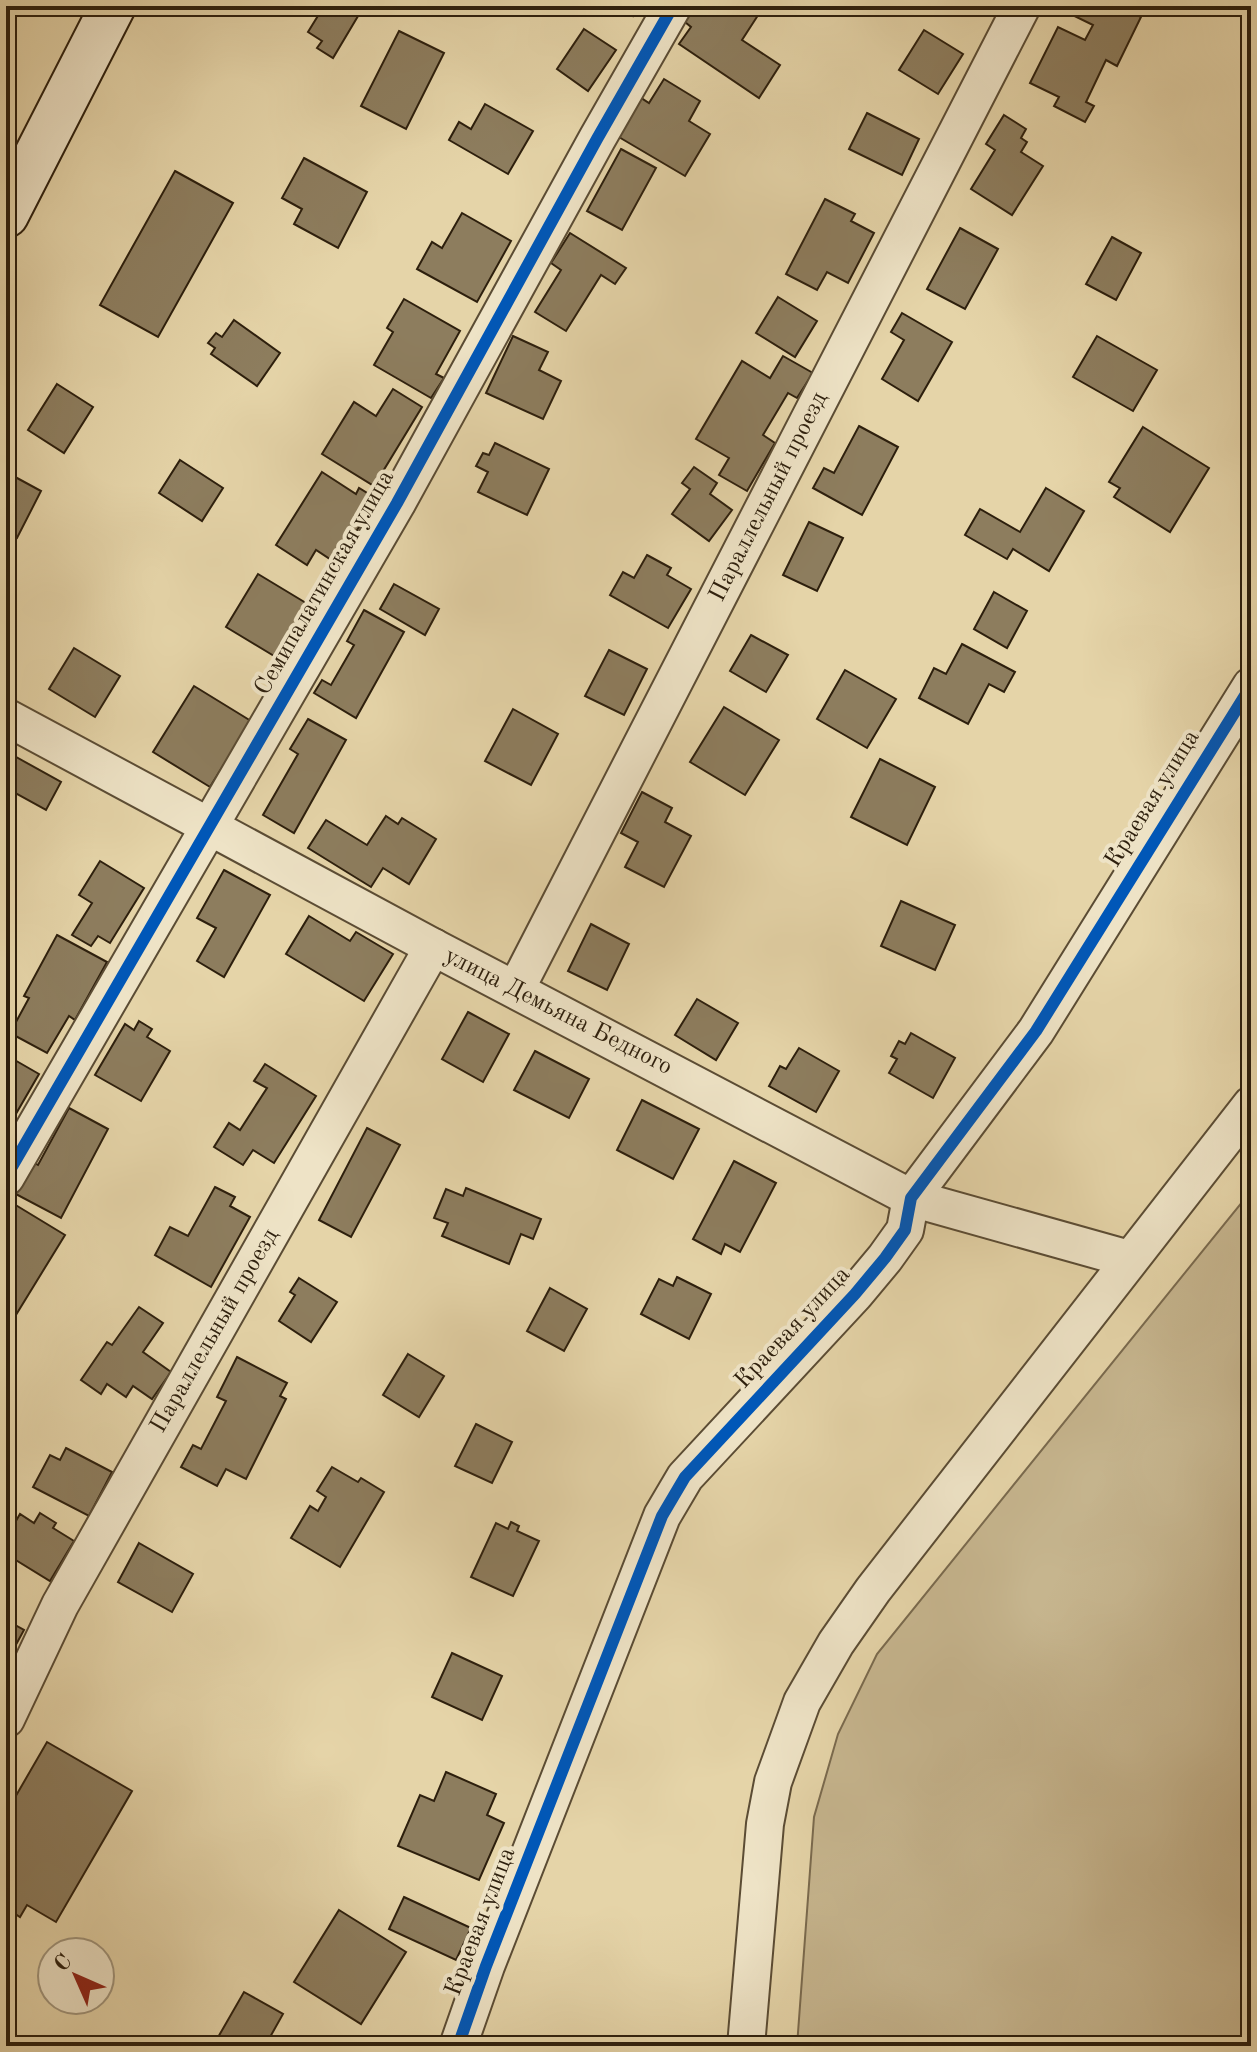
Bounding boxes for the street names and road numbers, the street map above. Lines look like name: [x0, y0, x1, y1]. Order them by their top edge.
street label: Параллельный проезд: [706, 388, 832, 606]
street label: Семипалатинская улица: [251, 466, 399, 699]
street label: Краевая улица: [1101, 726, 1205, 872]
street label: улица Демьяна Бедного: [440, 944, 676, 1080]
street label: Параллельный проезд: [147, 1224, 283, 1437]
street label: Краевая улица: [731, 1262, 855, 1394]
street label: Краевая улица: [442, 1844, 520, 1999]

